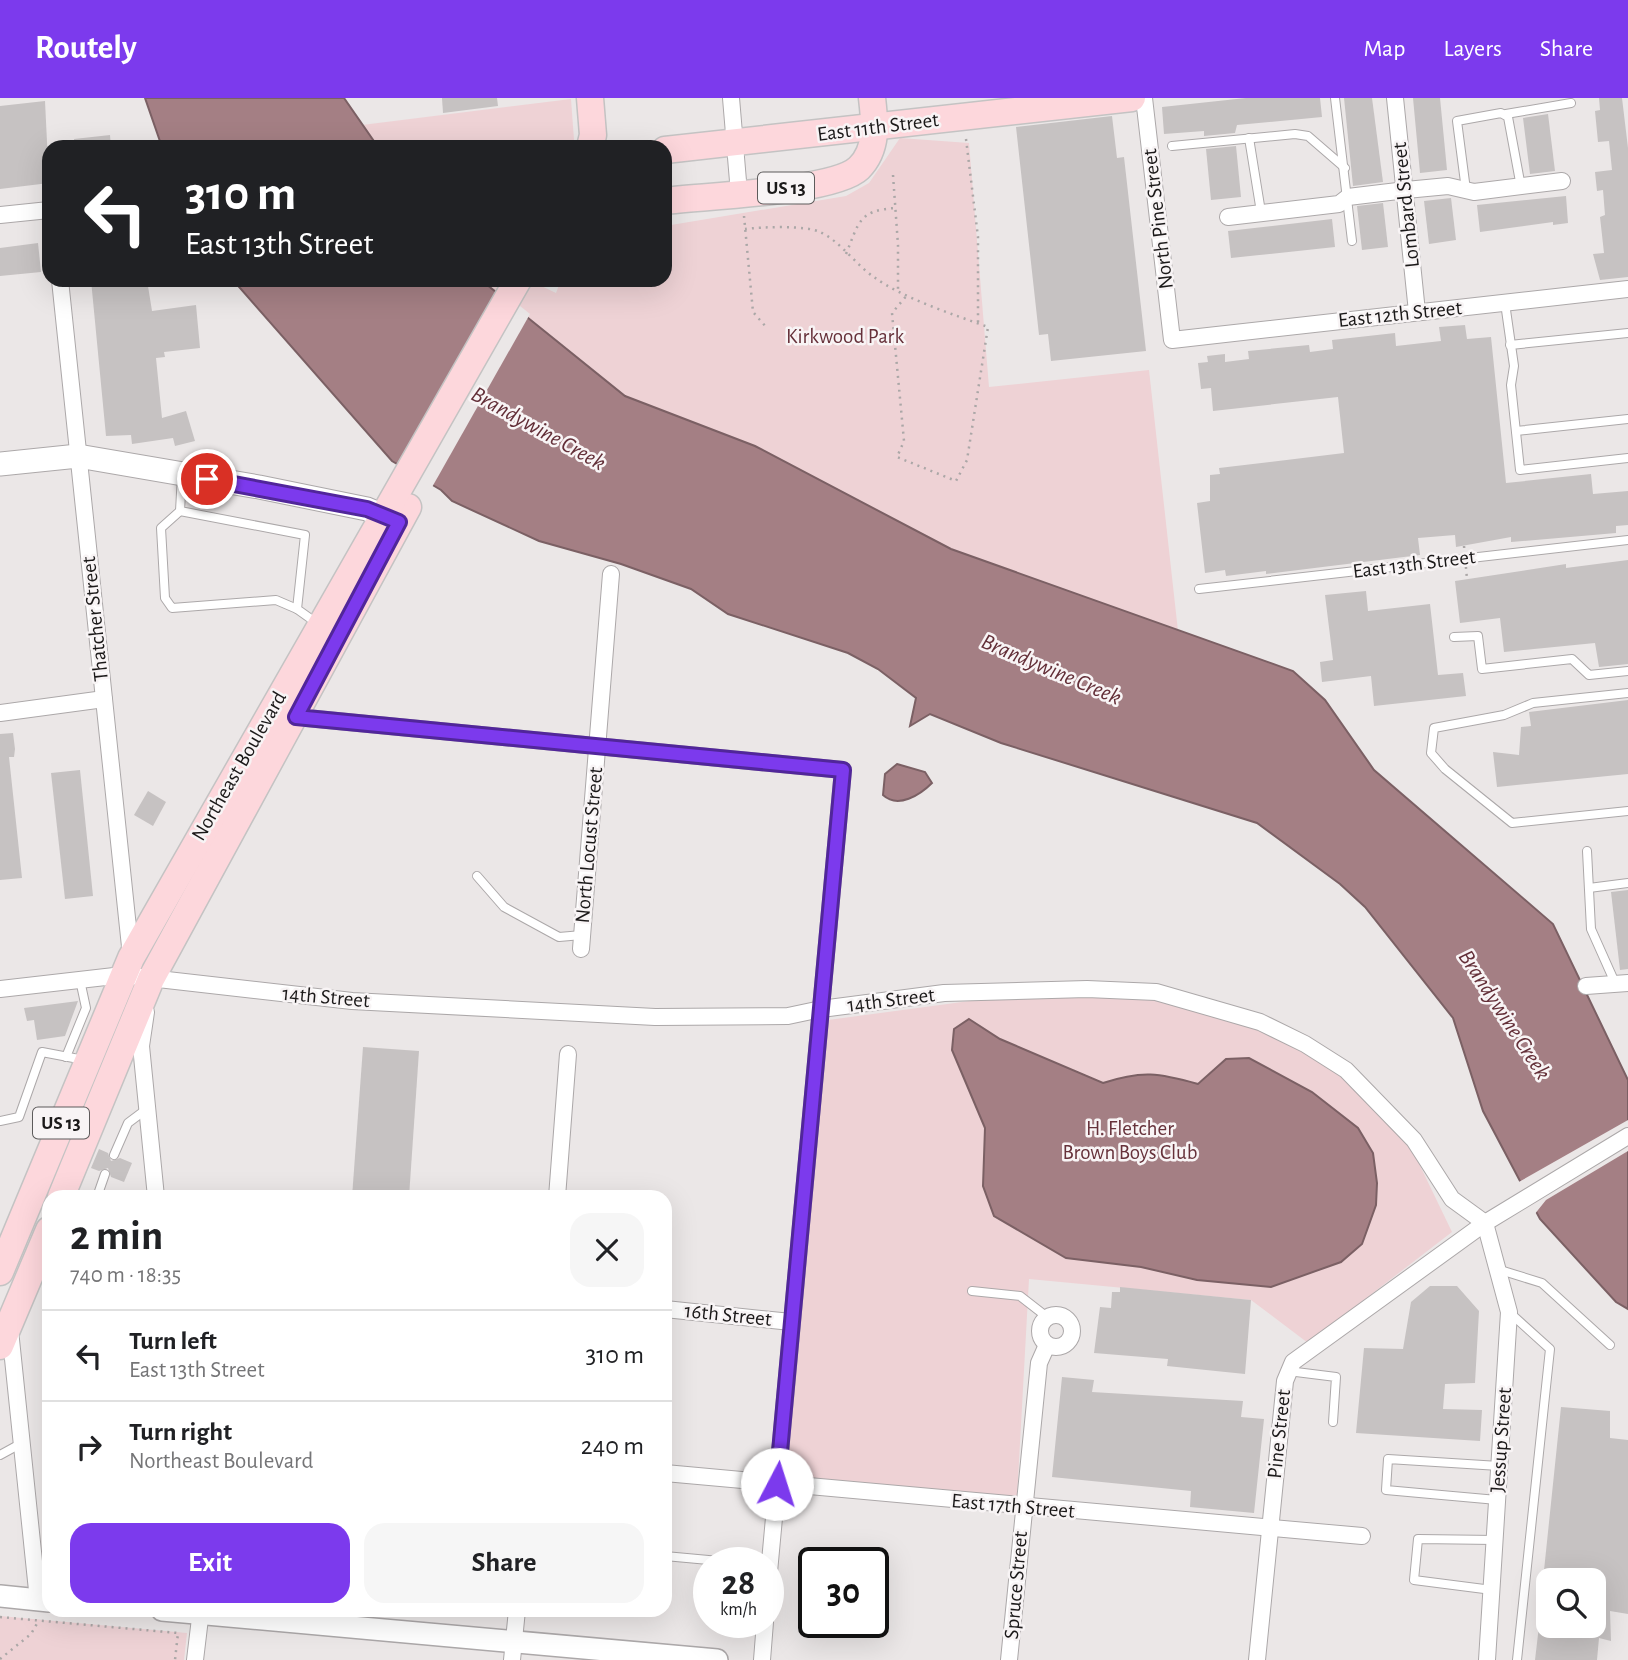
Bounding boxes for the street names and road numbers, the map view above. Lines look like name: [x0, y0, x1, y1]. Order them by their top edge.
street label: East 11th Street: [816, 109, 940, 145]
street label: Lombard Street: [1389, 141, 1423, 269]
street label: North Pine Street: [1139, 147, 1177, 290]
road number: US 13: [758, 172, 814, 204]
street label: East 12th Street: [1337, 297, 1463, 331]
street label: East 13th Street: [1351, 546, 1477, 582]
street label: Thatcher Street: [78, 555, 112, 682]
street label: Northeast Boulevard: [188, 688, 290, 844]
street label: North Locust Street: [572, 766, 606, 924]
street label: 14th Street: [281, 983, 371, 1011]
street label: 14th Street: [846, 984, 936, 1016]
road number: US 13: [33, 1107, 89, 1138]
street label: 16th Street: [683, 1300, 773, 1330]
street label: Jessup Street: [1487, 1386, 1515, 1493]
street label: Pine Street: [1264, 1388, 1294, 1480]
street label: East 17th Street: [950, 1490, 1076, 1522]
street label: Spruce Street: [1001, 1530, 1031, 1640]

